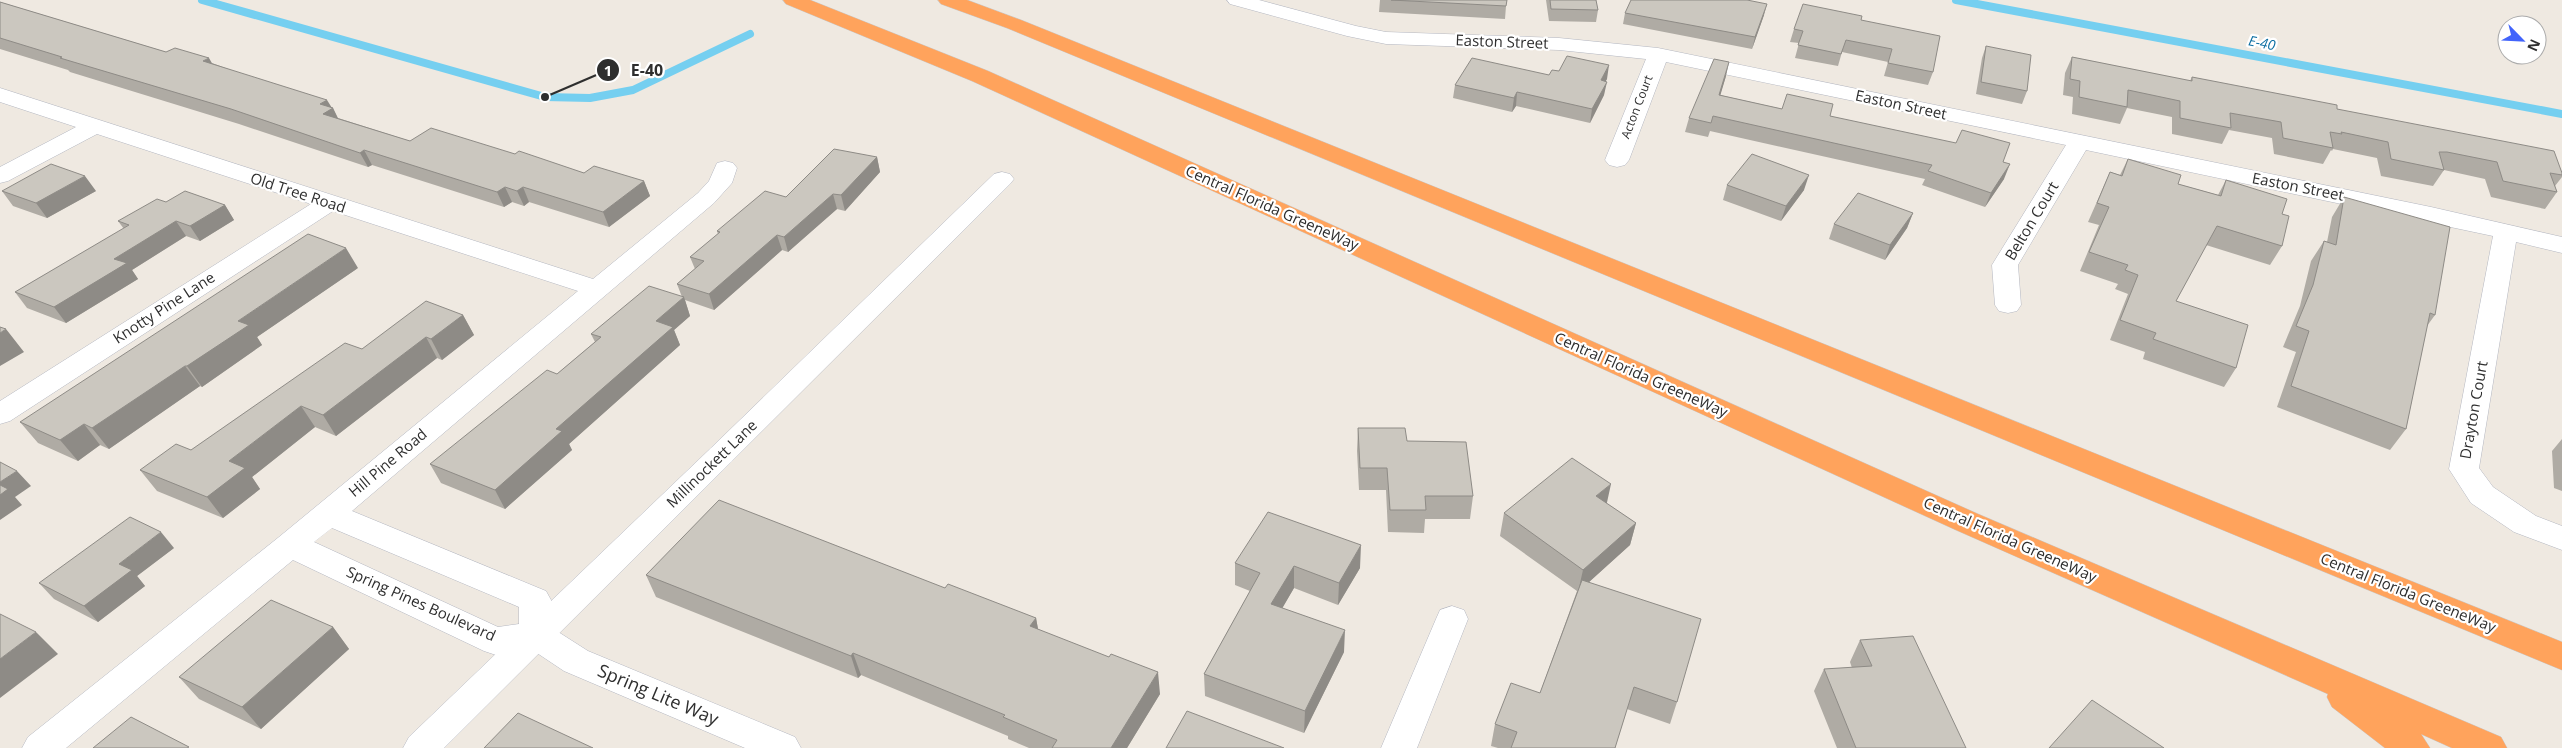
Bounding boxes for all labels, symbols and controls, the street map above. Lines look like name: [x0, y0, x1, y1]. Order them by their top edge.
north arrow: [2497, 15, 2547, 65]
street label: Easton Street: [1455, 29, 1549, 53]
water label: E-40: [2247, 31, 2277, 54]
text: N: [2523, 36, 2545, 55]
callout: E-40: [596, 55, 673, 86]
text: E-40: [631, 59, 663, 81]
text: 1: [604, 60, 612, 80]
street label: Acton Court: [1617, 73, 1656, 141]
street label: Easton Street: [1854, 85, 1949, 123]
street label: Central Florida GreeneWay: [1183, 160, 1363, 255]
street label: Old Tree Road: [248, 167, 349, 217]
street label: Easton Street: [2251, 167, 2346, 205]
street label: Belton Court: [2000, 177, 2063, 264]
street label: Knotty Pine Lane: [109, 267, 218, 348]
street label: Central Florida GreeneWay: [1552, 327, 1732, 422]
street label: Drayton Court: [2455, 359, 2492, 461]
street label: Millinockett Lane: [662, 415, 761, 512]
street label: Hill Pine Road: [344, 424, 431, 501]
street label: Central Florida GreeneWay: [1921, 492, 2101, 587]
street label: Central Florida GreeneWay: [2318, 548, 2500, 637]
street label: Spring Pines Boulevard: [344, 561, 499, 645]
street label: Spring Lite Way: [594, 658, 723, 731]

